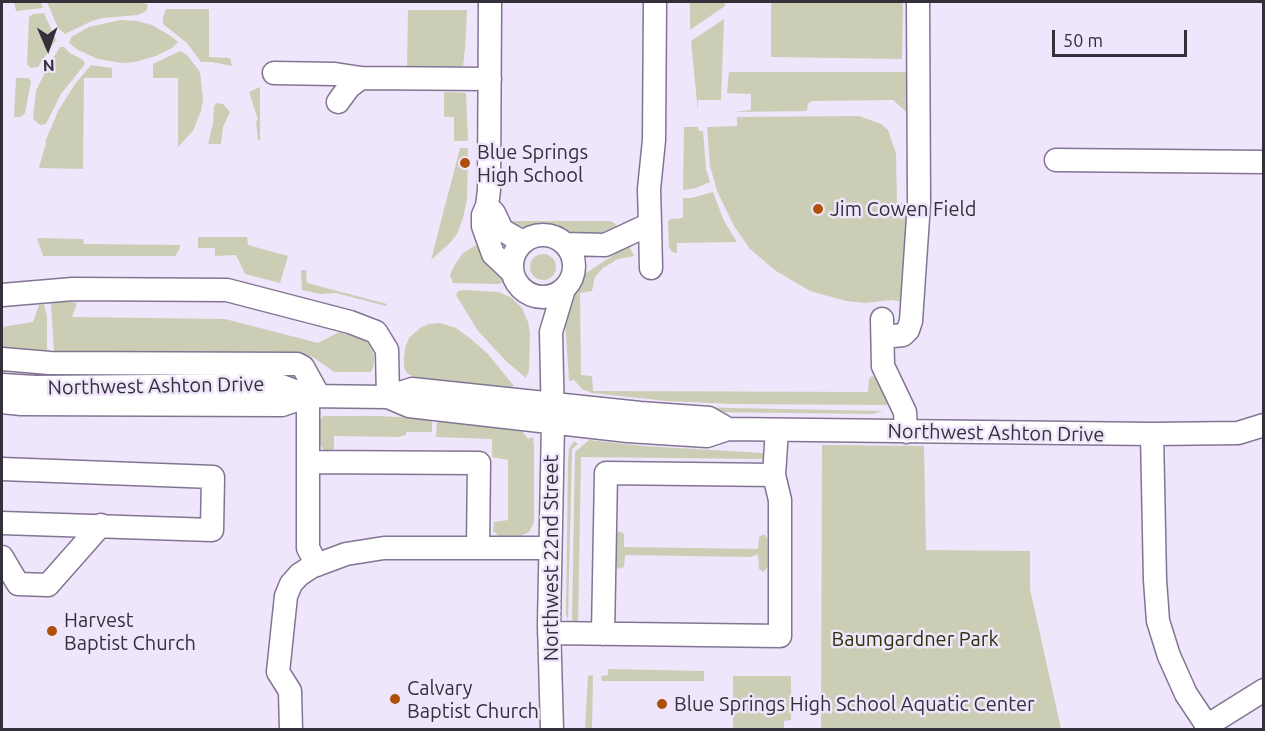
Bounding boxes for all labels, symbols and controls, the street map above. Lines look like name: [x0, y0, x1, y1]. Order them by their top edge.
north arrow: [18, 18, 78, 78]
scale bar: [1055, 18, 1190, 56]
text: 50 m: [1063, 30, 1103, 50]
text: N: [42, 57, 55, 75]
place label: Blue Springs High School: [477, 140, 588, 187]
marker: Blue Springs High School: [458, 156, 472, 170]
place label: Jim Cowen Field: [830, 197, 976, 221]
marker: Jim Cowen Field: [811, 202, 825, 216]
street label: Northwest Ashton Drive: [47, 372, 265, 400]
street label: Northwest Ashton Drive: [887, 419, 1105, 447]
street label: Northwest 22nd Street: [539, 455, 563, 661]
place label: Harvest Baptist Church: [64, 608, 196, 655]
marker: Harvest Baptist Church: [45, 624, 59, 638]
park label: Baumgardner Park: [831, 627, 999, 651]
place label: Calvary Baptist Church: [407, 676, 539, 723]
marker: Calvary Baptist Church: [388, 692, 402, 706]
place label: Blue Springs High School Aquatic Center: [674, 692, 1035, 716]
marker: Blue Springs High School Aquatic Center: [655, 697, 669, 711]

